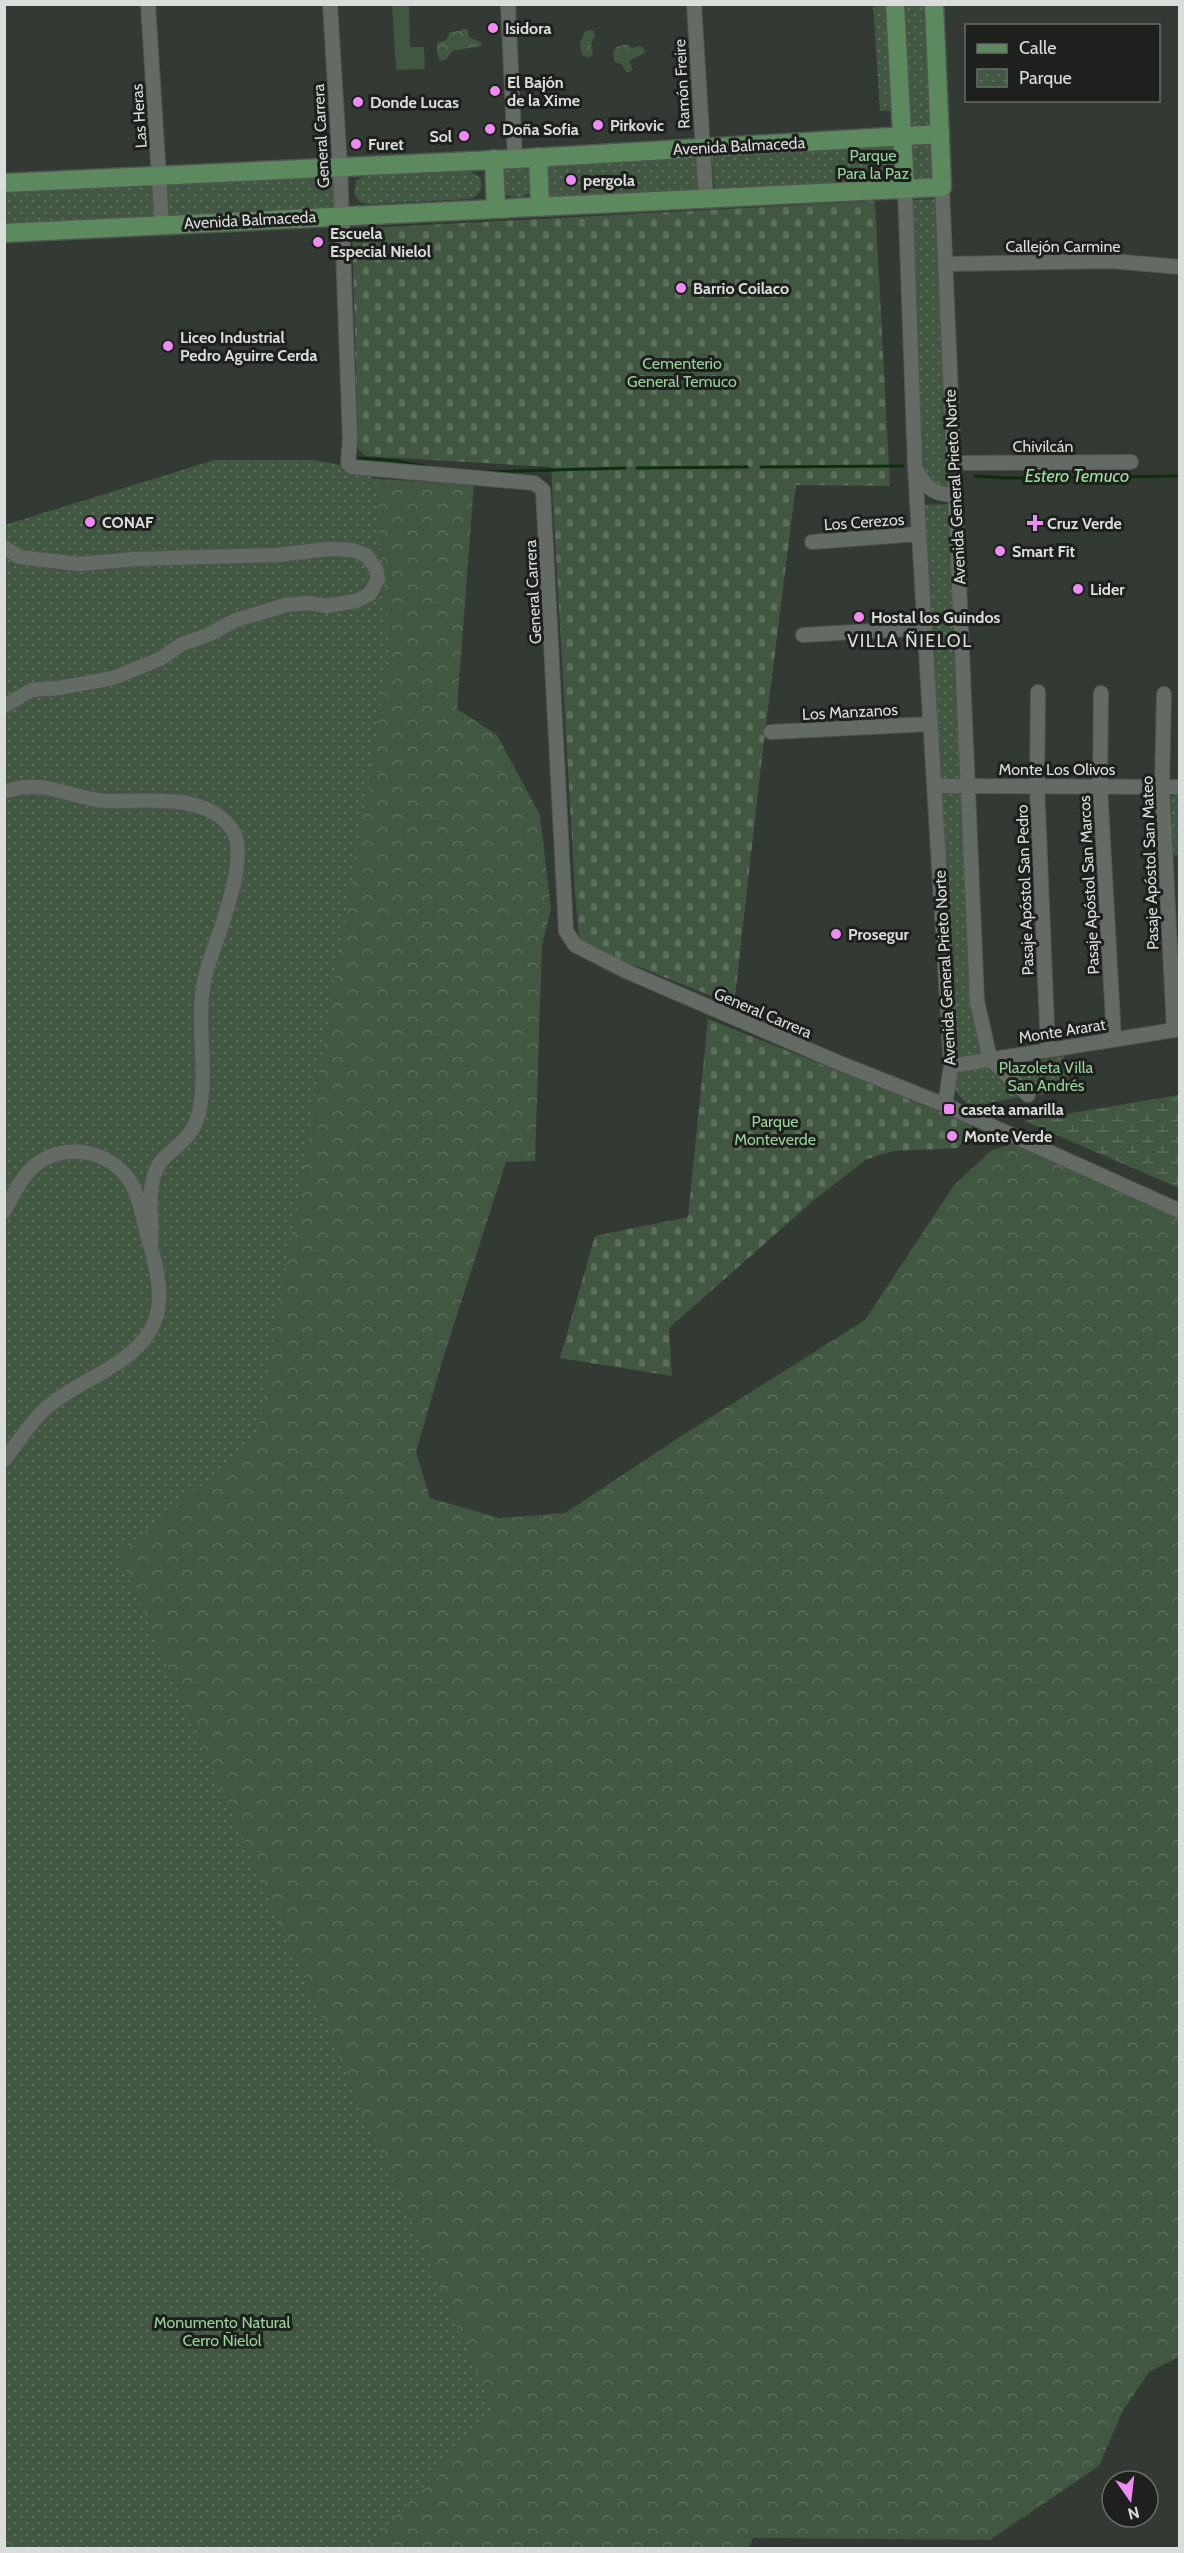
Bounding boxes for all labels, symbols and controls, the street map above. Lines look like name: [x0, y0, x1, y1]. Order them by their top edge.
place label: Isidora: [505, 19, 551, 38]
marker: Isidora: [486, 21, 500, 35]
legend: [965, 24, 1160, 102]
text: Calle: [1019, 37, 1056, 59]
street label: Ramón Freire: [670, 39, 694, 129]
text: Parque: [1019, 67, 1072, 89]
place label: El Bajón de la Xime: [507, 73, 580, 110]
street label: Las Heras: [127, 83, 151, 149]
street label: General Carrera: [309, 83, 333, 189]
marker: El Bajón de la Xime: [488, 84, 502, 98]
place label: Donde Lucas: [370, 93, 459, 112]
marker: Donde Lucas: [351, 95, 365, 109]
place label: Pirkovic: [610, 116, 664, 135]
marker: Pirkovic: [591, 118, 605, 132]
place label: Doña Sofia: [502, 120, 579, 139]
marker: Doña Sofia: [483, 122, 497, 136]
place label: Sol: [429, 127, 452, 146]
marker: Sol: [457, 129, 471, 143]
street label: Avenida Balmaceda: [672, 133, 806, 159]
place label: Furet: [368, 135, 404, 154]
marker: Furet: [349, 137, 363, 151]
park label: Parque Para la Paz: [837, 146, 909, 183]
place label: pergola: [583, 171, 635, 190]
marker: pergola: [564, 173, 578, 187]
street label: Avenida Balmaceda: [183, 207, 317, 233]
place label: Escuela Especial Nielol: [330, 224, 431, 261]
marker: Escuela Especial Nielol: [311, 235, 325, 249]
street label: Callejón Carmine: [1005, 237, 1121, 256]
place label: Barrio Coilaco: [693, 279, 789, 298]
marker: Barrio Coilaco: [674, 281, 688, 295]
place label: Liceo Industrial Pedro Aguirre Cerda: [180, 328, 317, 365]
marker: Liceo Industrial Pedro Aguirre Cerda: [161, 339, 175, 353]
park label: Cementerio General Temuco: [627, 354, 737, 391]
street label: Avenida General Prieto Norte: [940, 389, 970, 585]
street label: Chivilcán: [1013, 437, 1073, 456]
water label: Estero Temuco: [1025, 465, 1129, 487]
street label: Los Cerezos: [823, 510, 905, 534]
place label: CONAF: [102, 513, 154, 532]
place label: Cruz Verde: [1047, 514, 1122, 533]
marker: CONAF: [83, 515, 97, 529]
marker: Cruz Verde: [1028, 516, 1042, 530]
street label: General Carrera: [521, 539, 545, 645]
place label: Smart Fit: [1012, 542, 1076, 561]
marker: Smart Fit: [993, 544, 1007, 558]
place label: Lider: [1090, 580, 1125, 599]
marker: Lider: [1071, 582, 1085, 596]
place label: Hostal los Guindos: [871, 608, 1001, 627]
marker: Hostal los Guindos: [852, 610, 866, 624]
district label: VILLA ÑIELOL: [847, 630, 973, 652]
street label: Los Manzanos: [802, 700, 899, 724]
street label: Monte Los Olivos: [999, 760, 1116, 779]
street label: Pasaje Apóstol San Mateo: [1137, 775, 1163, 950]
street label: Pasaje Apóstol San Marcos: [1075, 795, 1103, 975]
street label: Pasaje Apóstol San Pedro: [1013, 804, 1037, 976]
street label: Avenida General Prieto Norte: [930, 870, 960, 1066]
place label: Prosegur: [848, 925, 910, 944]
marker: Prosegur: [829, 927, 843, 941]
street label: General Carrera: [711, 984, 815, 1042]
street label: Monte Ararat: [1017, 1015, 1107, 1047]
park label: Plazoleta Villa San Andrés: [999, 1058, 1093, 1095]
place label: caseta amarilla: [961, 1100, 1064, 1119]
marker: caseta amarilla: [942, 1102, 956, 1116]
park label: Parque Monteverde: [734, 1112, 816, 1149]
place label: Monte Verde: [964, 1127, 1052, 1146]
marker: Monte Verde: [945, 1129, 959, 1143]
park label: Monumento Natural Cerro Ñielol: [154, 2313, 290, 2350]
north arrow: [1100, 2469, 1160, 2529]
text: N: [1126, 2502, 1141, 2524]

